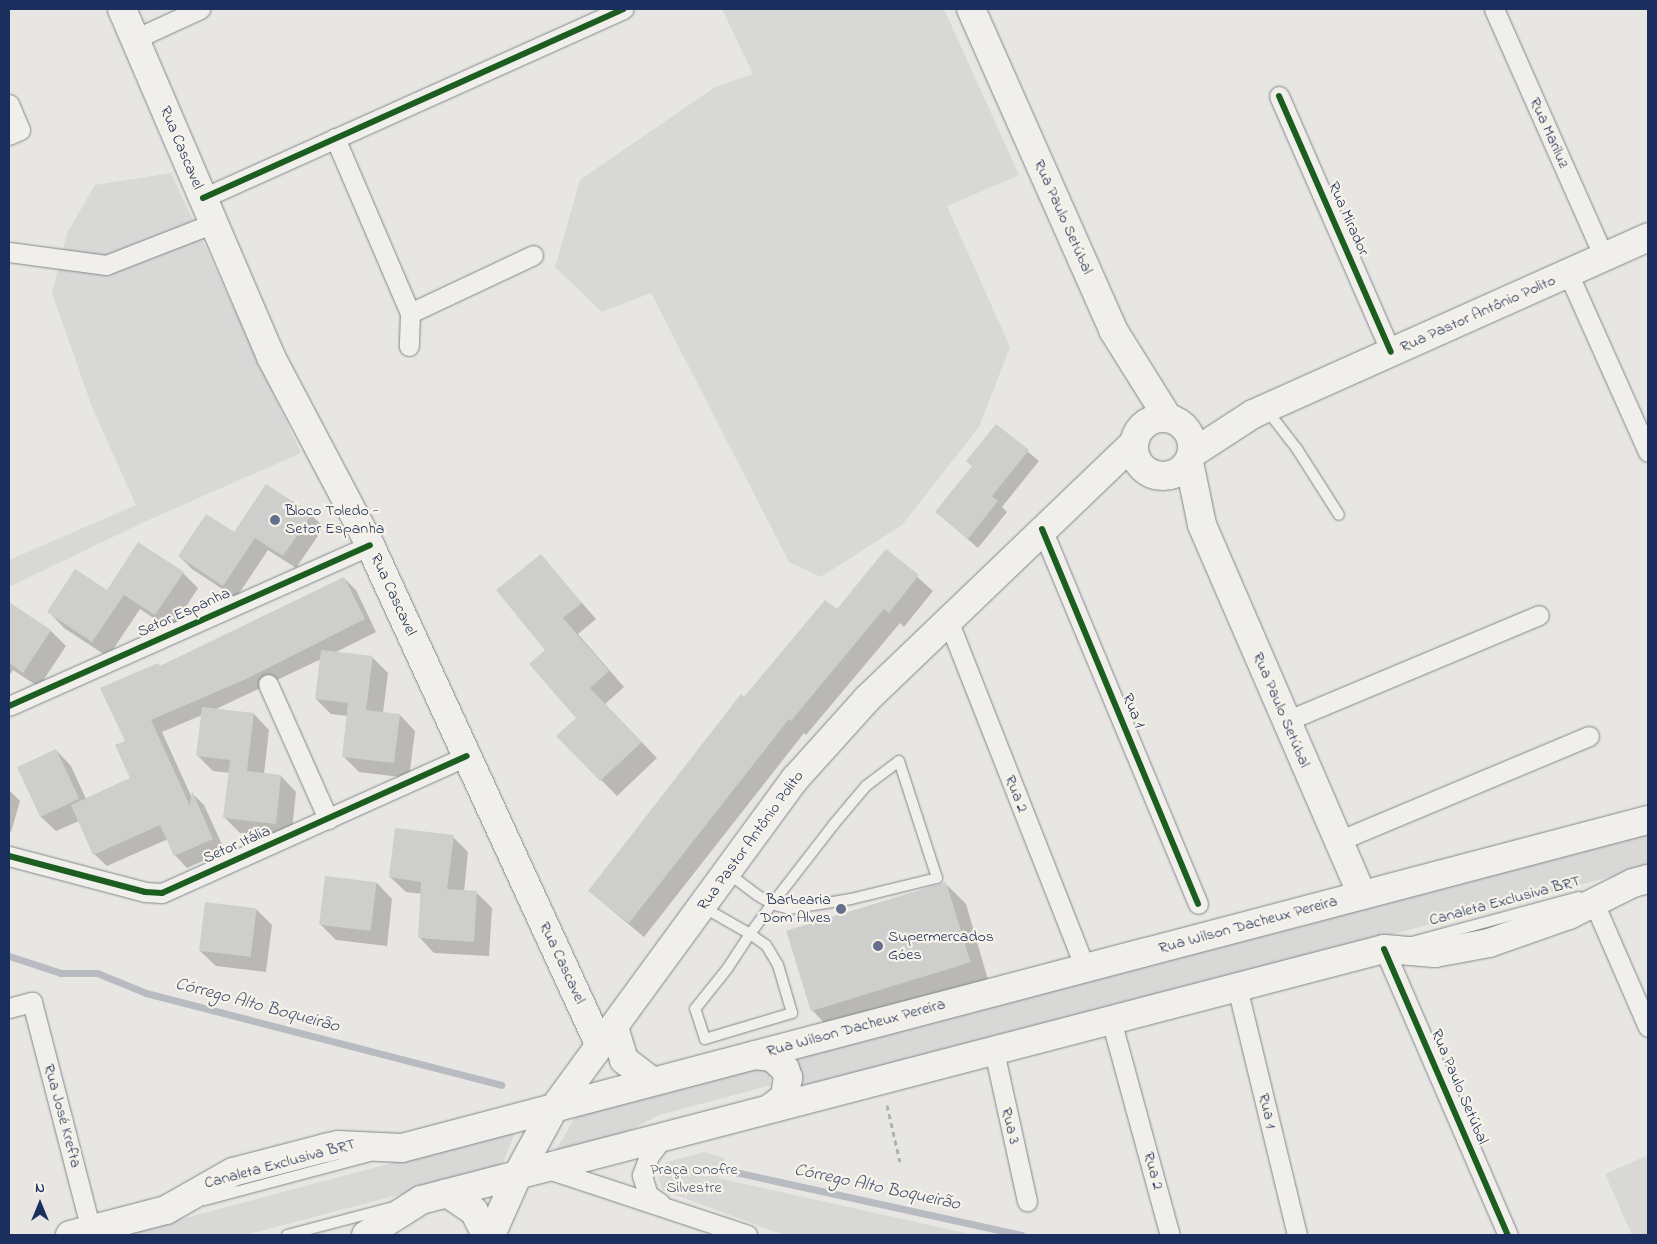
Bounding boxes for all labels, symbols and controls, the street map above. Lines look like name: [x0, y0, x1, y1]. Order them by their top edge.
street label: Rua Mariluz: [1525, 95, 1573, 171]
street label: Rua Cascavel: [155, 104, 207, 192]
street label: Rua Paulo Setúbal: [1029, 157, 1097, 277]
street label: Rua Mirador: [1323, 179, 1373, 259]
street label: Rua Pastor Antônio Polito: [1397, 271, 1559, 357]
place label: Bloco Toledo - Setor Espanha: [285, 501, 384, 539]
marker: Bloco Toledo - Setor Espanha: [269, 514, 281, 526]
street label: Rua Cascavel: [366, 551, 420, 639]
street label: Setor Espanha: [135, 584, 233, 642]
street label: Rua Paulo Setúbal: [1248, 649, 1314, 771]
street label: Rua 1: [1117, 691, 1149, 731]
street label: Rua Pastor Antônio Polito: [694, 767, 808, 915]
street label: Rua 2: [1000, 773, 1032, 815]
street label: Setor Itália: [200, 822, 274, 868]
street label: Canaleta Exclusiva BRT: [1427, 872, 1583, 930]
place label: Barbearia Dom Alves: [760, 890, 831, 928]
street label: Rua Wilson Dacheux Pereira: [1156, 892, 1340, 958]
marker: Barbearia Dom Alves: [835, 903, 847, 915]
street label: Rua Cascavel: [535, 919, 589, 1007]
place label: Supermercados Góes: [888, 927, 994, 965]
marker: Supermercados Góes: [872, 940, 884, 952]
water label: Córrego Alto Boqueirão: [173, 974, 341, 1038]
street label: Rua Wilson Dacheux Pereira: [764, 995, 948, 1061]
street label: Rua Paulo Setúbal: [1426, 1026, 1492, 1148]
street label: Rua José Krefta: [39, 1062, 85, 1170]
street label: Rua 1: [1254, 1091, 1280, 1131]
street label: Rua 3: [996, 1106, 1024, 1146]
street label: Canaleta Exclusiva BRT: [202, 1135, 358, 1193]
street label: Rua 2: [1139, 1150, 1167, 1192]
park label: Praça Onofre Silvestre: [650, 1160, 738, 1198]
water label: Córrego Alto Boqueirão: [792, 1160, 962, 1216]
text: N: [35, 1178, 45, 1199]
north arrow: [15, 1179, 65, 1229]

